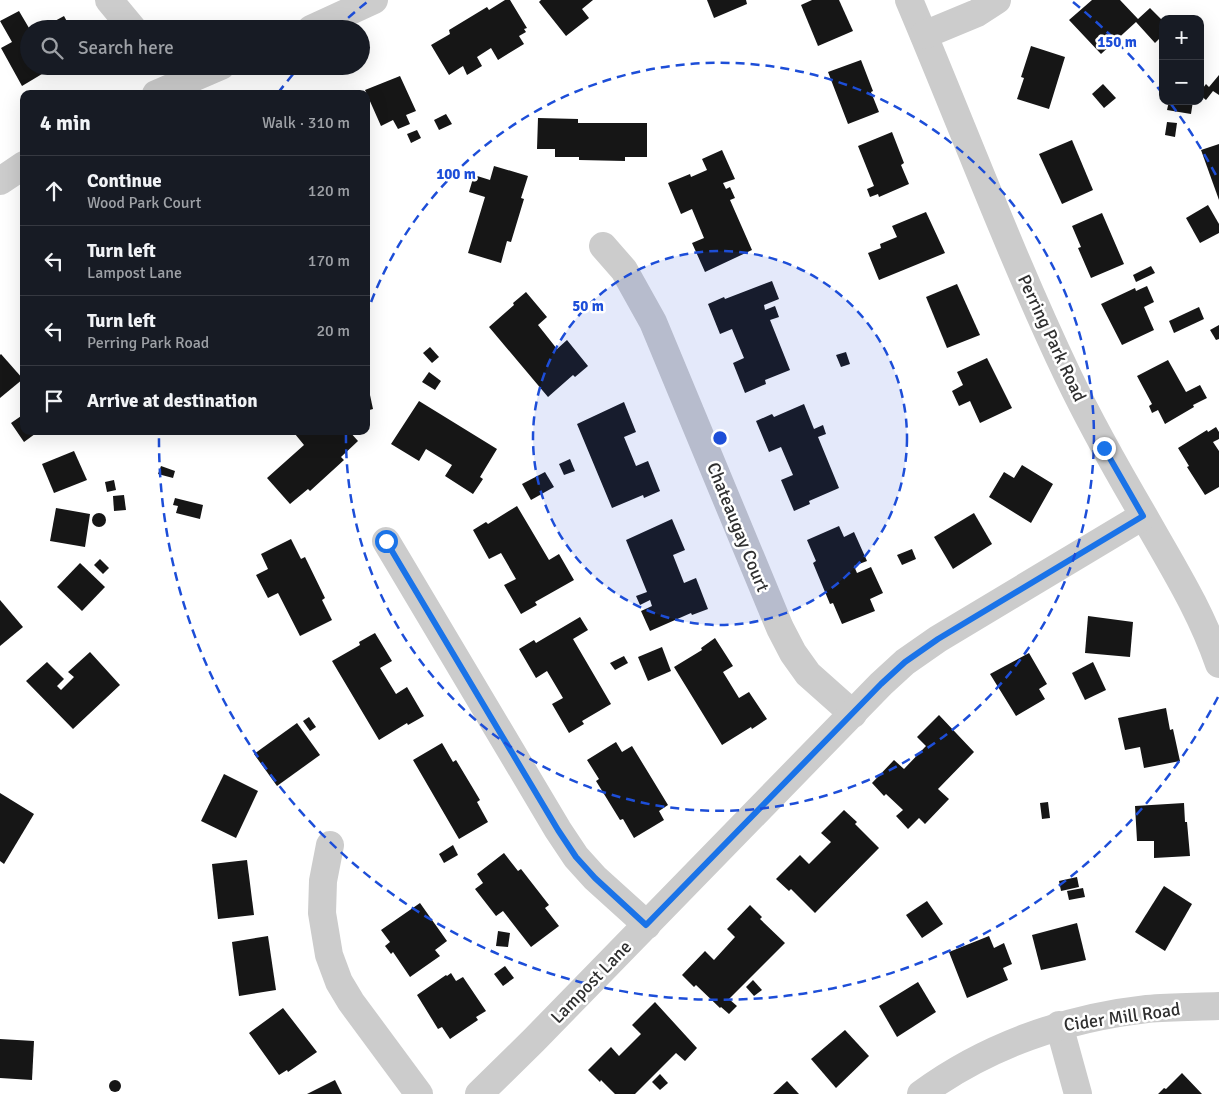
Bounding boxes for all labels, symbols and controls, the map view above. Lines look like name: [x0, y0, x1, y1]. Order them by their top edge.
map controls: [1159, 15, 1204, 105]
button: +: [1159, 15, 1204, 60]
search box: [20, 20, 370, 75]
text: 150 m: [1097, 33, 1137, 51]
icon: search: [38, 34, 66, 62]
text: Search here: [78, 36, 174, 60]
button: −: [1159, 60, 1204, 105]
text: 4 min: [40, 110, 91, 136]
text: Walk · 310 m: [262, 113, 350, 133]
text: 100 m: [436, 165, 476, 183]
text: Continue: [87, 169, 162, 193]
icon: ahead: [40, 177, 68, 205]
text: 120 m: [308, 181, 350, 201]
text: Wood Park Court: [87, 193, 201, 213]
text: Turn left: [87, 239, 156, 263]
icon: left: [40, 247, 68, 275]
text: 170 m: [308, 251, 350, 271]
text: Lampost Lane: [87, 263, 182, 283]
street label: Perring Park Road: [1013, 271, 1091, 405]
text: 50 m: [572, 297, 604, 315]
text: Turn left: [87, 309, 156, 333]
icon: left: [40, 317, 68, 345]
text: 20 m: [316, 321, 350, 341]
text: Perring Park Road: [87, 333, 209, 353]
icon: arrive: [40, 387, 68, 415]
text: Arrive at destination: [87, 389, 258, 413]
centre of rings: [711, 429, 729, 447]
route end: [1093, 437, 1116, 460]
street label: Chateaugay Court: [702, 459, 774, 595]
route start: [375, 530, 398, 553]
street label: Lampost Lane: [546, 936, 636, 1028]
street label: Cider Mill Road: [1062, 998, 1182, 1036]

